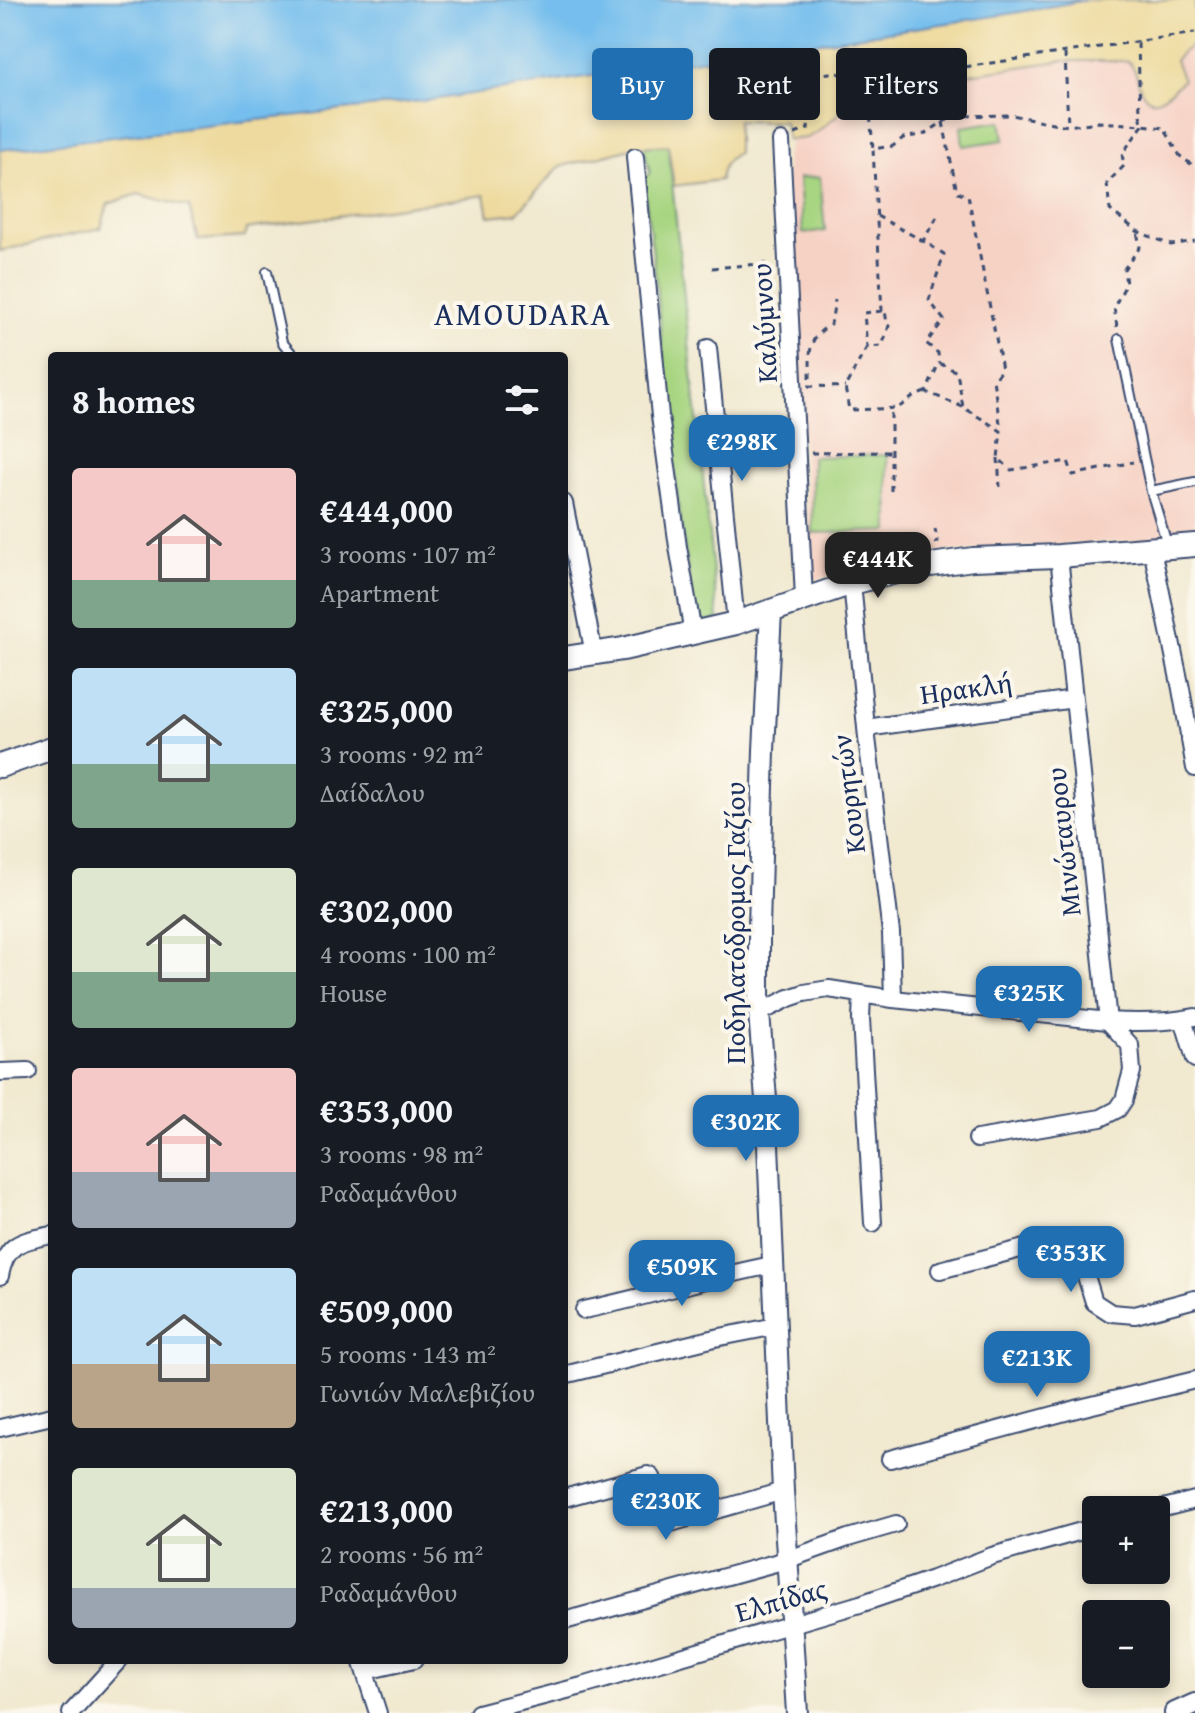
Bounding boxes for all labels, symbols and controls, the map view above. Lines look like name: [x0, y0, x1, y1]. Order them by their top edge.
chip: Buy: [592, 48, 693, 120]
chip: Rent: [709, 48, 820, 120]
chip: Filters: [836, 48, 967, 120]
street label: Καλύμνου: [740, 262, 787, 384]
district label: AMOUDARA: [434, 290, 612, 337]
text: 8 homes: [72, 376, 196, 425]
icon: filters: [500, 378, 544, 422]
pin: €298K: [686, 415, 798, 483]
text: €298K: [707, 421, 777, 460]
text: €444,000: [320, 485, 453, 534]
icon: home: [136, 500, 232, 596]
pin: €444K: [822, 532, 934, 600]
text: 3 rooms · 107 m²: [320, 534, 496, 573]
text: €444K: [843, 538, 913, 577]
text: Apartment: [320, 573, 439, 612]
street label: Ηρακλή: [917, 661, 1014, 714]
text: €325,000: [320, 685, 453, 734]
icon: home: [136, 700, 232, 796]
street label: Κουρητών: [820, 732, 875, 856]
text: 3 rooms · 92 m²: [320, 734, 483, 773]
street label: Μινώταυρου: [1034, 766, 1091, 919]
text: Δαίδαλου: [320, 773, 425, 812]
street label: Ποδηλατόδρομος Γαζίου: [714, 782, 755, 1064]
text: €302,000: [320, 885, 453, 934]
icon: home: [136, 900, 232, 996]
text: 4 rooms · 100 m²: [320, 934, 496, 973]
pin: €325K: [973, 966, 1085, 1034]
text: €325K: [994, 972, 1064, 1011]
text: House: [320, 973, 387, 1012]
text: €353,000: [320, 1085, 453, 1134]
pin: €302K: [690, 1095, 802, 1163]
icon: home: [136, 1100, 232, 1196]
text: €302K: [711, 1101, 781, 1140]
text: 3 rooms · 98 m²: [320, 1134, 483, 1173]
text: Ραδαμάνθου: [320, 1173, 457, 1212]
pin: €353K: [1015, 1226, 1127, 1294]
text: €353K: [1036, 1232, 1106, 1271]
pin: €509K: [626, 1240, 738, 1308]
text: €509K: [647, 1246, 717, 1285]
text: €509,000: [320, 1285, 453, 1334]
icon: home: [136, 1300, 232, 1396]
pin: €213K: [981, 1331, 1093, 1399]
text: 5 rooms · 143 m²: [320, 1334, 496, 1373]
text: €213K: [1002, 1337, 1072, 1376]
text: Γωνιών Μαλεβιζίου: [320, 1373, 535, 1412]
pin: €230K: [610, 1474, 722, 1542]
text: €230K: [631, 1480, 701, 1519]
text: €213,000: [320, 1485, 453, 1534]
map controls: [1082, 1496, 1170, 1688]
button: +: [1082, 1496, 1170, 1584]
icon: home: [136, 1500, 232, 1596]
text: 2 rooms · 56 m²: [320, 1534, 483, 1573]
street label: Ελπίδας: [730, 1567, 832, 1632]
text: Ραδαμάνθου: [320, 1573, 457, 1612]
button: −: [1082, 1600, 1170, 1688]

